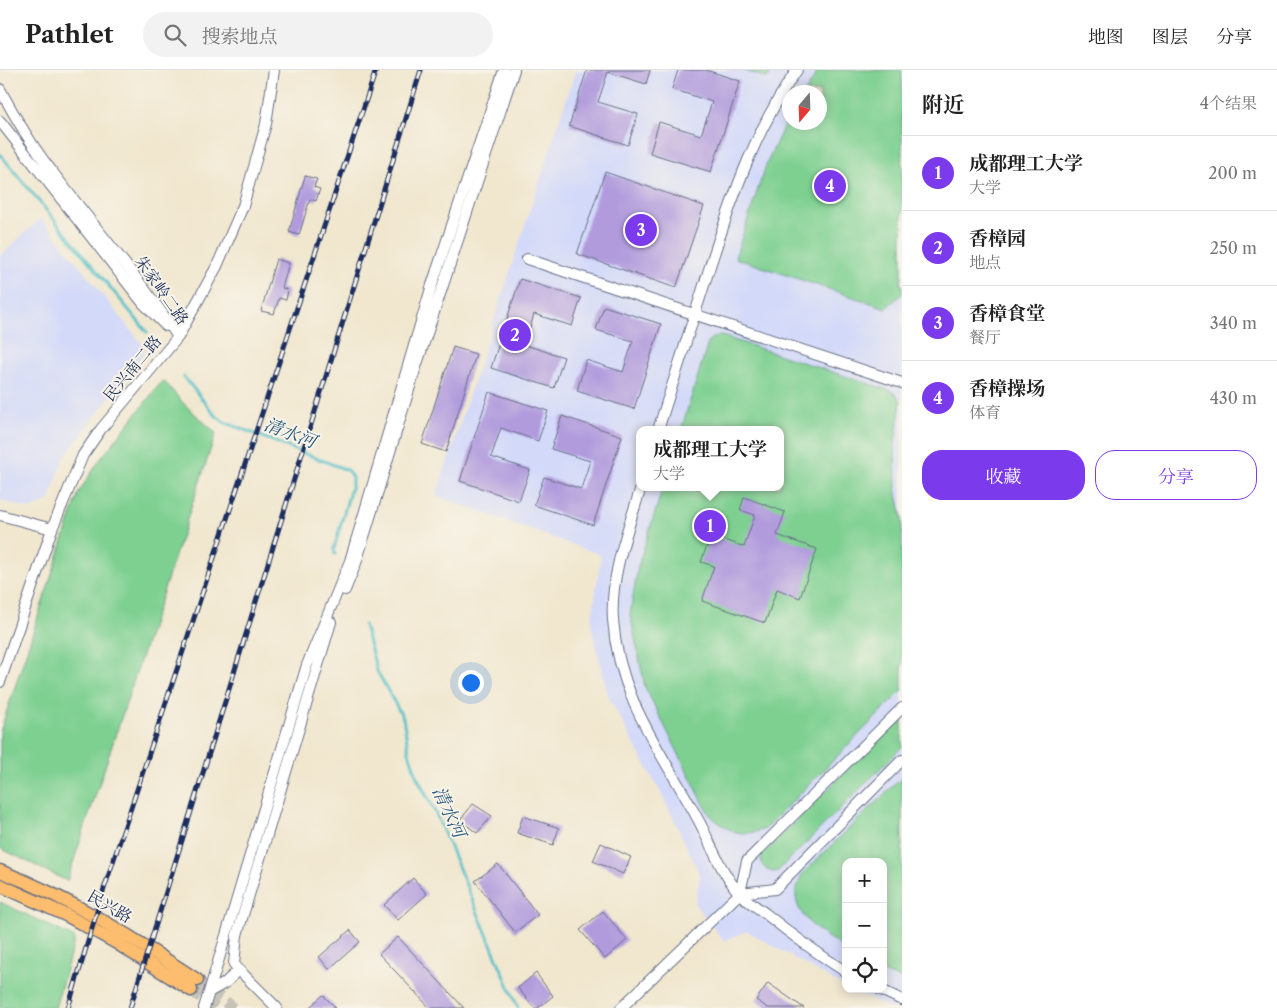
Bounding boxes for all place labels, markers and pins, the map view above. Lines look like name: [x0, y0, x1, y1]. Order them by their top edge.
pin: 4: [814, 167, 846, 205]
pin: 3: [625, 211, 657, 249]
pin: 2: [499, 316, 531, 354]
pin: 1: [694, 507, 726, 545]

